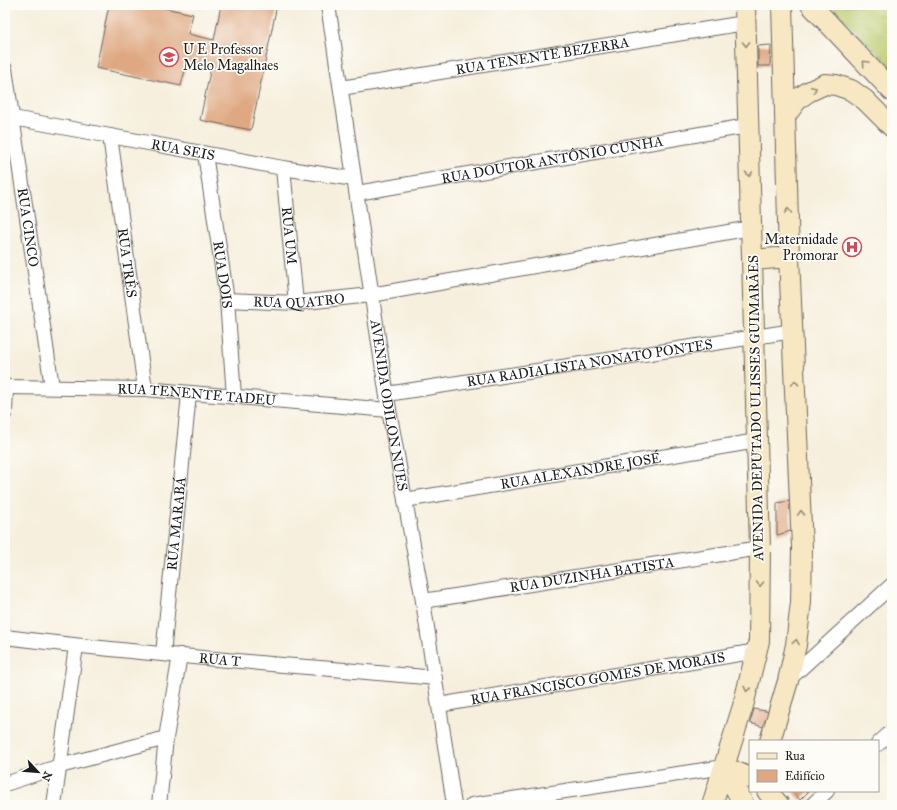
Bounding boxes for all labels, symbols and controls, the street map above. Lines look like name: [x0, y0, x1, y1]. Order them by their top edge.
street label: RUA TENENTE BEZERRA: [454, 33, 631, 78]
place label: U E Professor Melo Magalhaes: [183, 41, 278, 74]
one-way arrow: [741, 41, 750, 47]
school or university icon: U E Professor Melo Magalhaes: [158, 46, 180, 68]
one-way arrow: [863, 60, 870, 68]
one-way arrow: [810, 86, 818, 94]
street label: RUA DOUTOR ANTÔNIO CUNHA: [440, 132, 665, 187]
street label: RUA SEIS: [150, 135, 216, 164]
one-way arrow: [745, 171, 753, 177]
street label: RUA CINCO: [14, 186, 43, 268]
street label: RUA UM: [278, 206, 301, 265]
one-way arrow: [784, 208, 792, 214]
street label: RUA TRÊS: [114, 227, 141, 299]
place label: Maternidade Promorar: [764, 231, 839, 264]
hospital icon: Maternidade Promorar: [841, 236, 863, 258]
street label: RUA DOIS: [210, 240, 236, 309]
street label: AVENIDA DEPUTADO ULISSES GUIMARÃES: [744, 255, 767, 562]
street label: RUA QUATRO: [253, 289, 345, 312]
street label: AVENIDA ODILON NUES: [367, 317, 412, 492]
street label: RUA RADIALISTA NONATO PONTES: [465, 335, 714, 390]
street label: RUA TENENTE TADEU: [117, 380, 278, 409]
one-way arrow: [791, 380, 799, 386]
street label: RUA ALEXANDRE JOSÉ: [499, 447, 662, 492]
street label: RUA MARABÁ: [163, 475, 189, 571]
one-way arrow: [796, 510, 805, 516]
street label: RUA DUZINHA BATISTA: [508, 553, 676, 596]
one-way arrow: [756, 581, 764, 587]
one-way arrow: [791, 639, 800, 646]
street label: RUA FRANCISCO GOMES DE MORAIS: [469, 648, 726, 708]
street label: RUA T: [198, 649, 242, 670]
one-way arrow: [744, 686, 752, 692]
legend: [749, 740, 879, 792]
text: Rua: [785, 749, 806, 763]
north arrow: [18, 752, 58, 792]
text: N: [38, 769, 54, 784]
text: Edifício: [785, 769, 825, 783]

